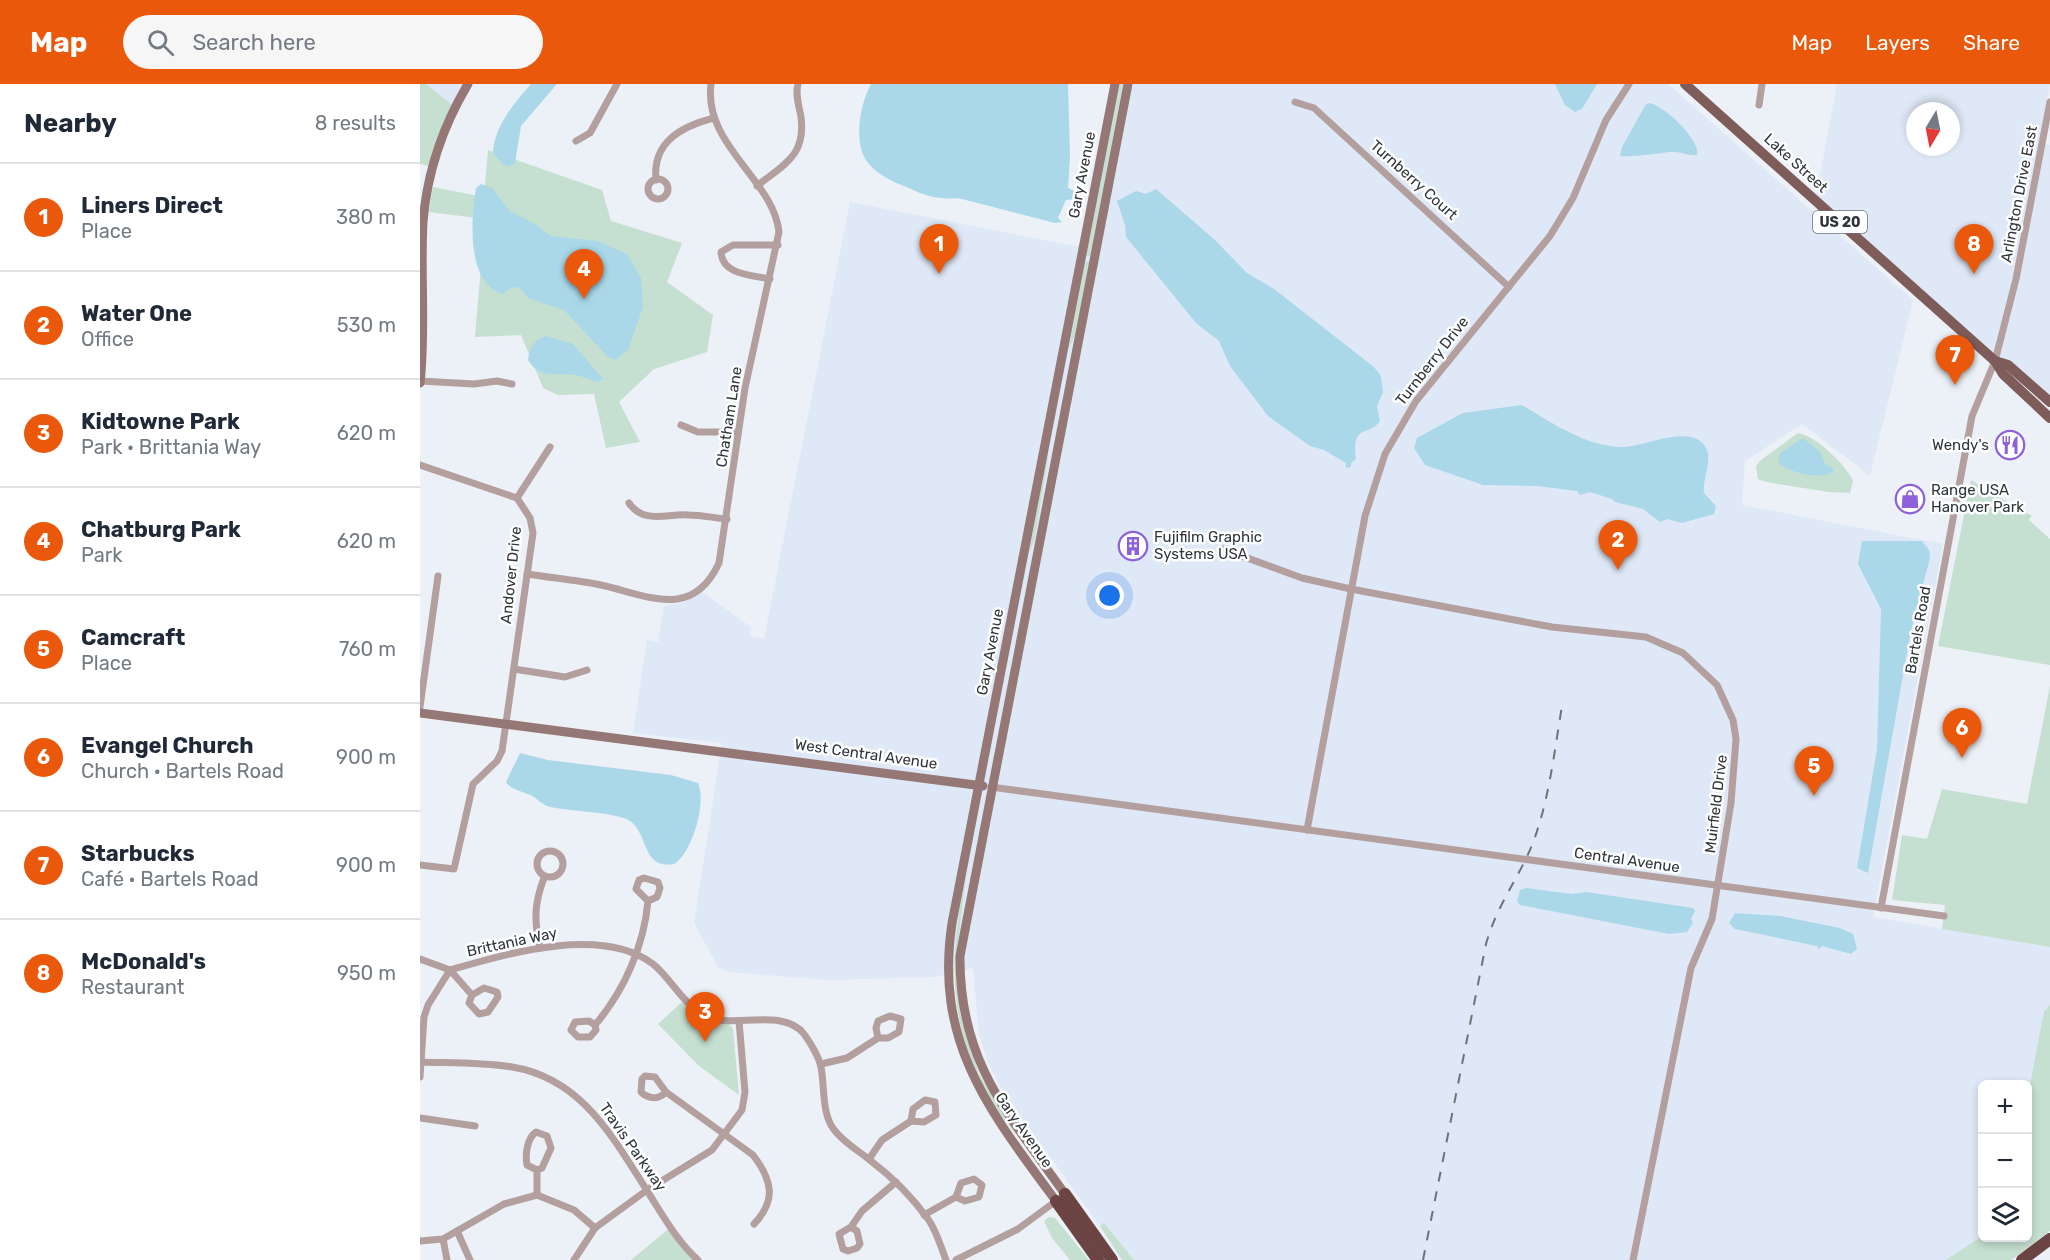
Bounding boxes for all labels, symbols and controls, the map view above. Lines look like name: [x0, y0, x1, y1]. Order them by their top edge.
search box: [123, 15, 543, 69]
text: Map: [30, 26, 87, 59]
icon: search: [144, 26, 177, 59]
text: Search here: [192, 29, 316, 56]
text: Map: [1791, 30, 1832, 55]
text: Layers: [1865, 30, 1930, 55]
text: Share: [1963, 30, 2020, 55]
north arrow: [1906, 102, 1960, 156]
text: Nearby: [24, 108, 117, 139]
text: 8 results: [315, 111, 396, 135]
street label: Arlington Drive East: [1997, 124, 2041, 264]
street label: Gary Avenue: [1065, 130, 1099, 220]
street label: Lake Street: [1760, 130, 1832, 196]
street label: Turnberry Court: [1367, 136, 1461, 224]
text: Liners Direct: [81, 192, 223, 219]
text: 1: [39, 205, 48, 229]
text: 380 m: [336, 205, 396, 229]
road number: US 20: [1813, 211, 1867, 233]
text: Place: [81, 219, 132, 243]
pin: 1: [920, 224, 958, 274]
pin: 8: [1954, 224, 1994, 274]
pin: 4: [564, 250, 604, 299]
text: Water One: [81, 300, 192, 327]
text: 2: [37, 313, 50, 337]
text: 530 m: [337, 313, 396, 337]
street label: Turnberry Drive: [1392, 313, 1472, 409]
text: Office: [81, 327, 134, 351]
pin: 7: [1936, 336, 1975, 385]
street label: Chatham Lane: [712, 365, 746, 469]
text: Kidtowne Park: [81, 408, 240, 435]
text: 3: [37, 421, 50, 445]
text: 620 m: [337, 421, 396, 445]
restaurant icon: Wendy's: [1994, 429, 2026, 461]
text: Park · Brittania Way: [81, 435, 261, 459]
place label: Wendy's: [1932, 436, 1989, 454]
place label: Range USA Hanover Park: [1931, 481, 2024, 516]
shop icon: Range USA Hanover Park: [1894, 483, 1926, 515]
text: Chatburg Park: [81, 516, 241, 543]
pin: 2: [1598, 520, 1638, 570]
street label: Andover Drive: [497, 525, 525, 625]
place label: Fujifilm Graphic Systems USA: [1154, 528, 1262, 563]
text: 4: [37, 529, 50, 553]
text: 620 m: [337, 529, 396, 553]
building icon: Fujifilm Graphic Systems USA: [1117, 530, 1149, 562]
text: Park: [81, 543, 123, 567]
your location: [1095, 581, 1124, 610]
street label: Bartels Road: [1901, 585, 1935, 675]
street label: Gary Avenue: [973, 607, 1007, 697]
text: Camcraft: [81, 624, 185, 651]
text: 5: [37, 637, 50, 661]
text: 760 m: [339, 637, 396, 661]
text: Place: [81, 651, 132, 675]
pin: 6: [1942, 708, 1982, 758]
text: Evangel Church: [81, 732, 254, 759]
street label: West Central Avenue: [794, 735, 938, 773]
text: 6: [37, 745, 50, 769]
text: 900 m: [336, 745, 396, 769]
pin: 5: [1794, 746, 1834, 796]
street label: Muirfield Drive: [1701, 754, 1731, 854]
text: Church · Bartels Road: [81, 759, 284, 783]
text: Starbucks: [81, 840, 195, 867]
street label: Central Avenue: [1573, 844, 1681, 876]
text: 7: [38, 853, 49, 877]
text: 900 m: [336, 853, 396, 877]
text: Café · Bartels Road: [81, 867, 259, 891]
street label: Brittania Way: [465, 924, 559, 960]
text: McDonald's: [81, 948, 206, 975]
text: 8: [37, 961, 50, 985]
text: 950 m: [337, 961, 396, 985]
text: Restaurant: [81, 975, 185, 999]
pin: 3: [686, 992, 724, 1042]
map controls: [1978, 1080, 2032, 1242]
button: +: [1978, 1080, 2032, 1134]
street label: Gary Avenue: [991, 1089, 1057, 1171]
street label: Travis Parkway: [596, 1099, 670, 1195]
button: −: [1978, 1134, 2032, 1188]
button: layers: [1978, 1188, 2032, 1242]

